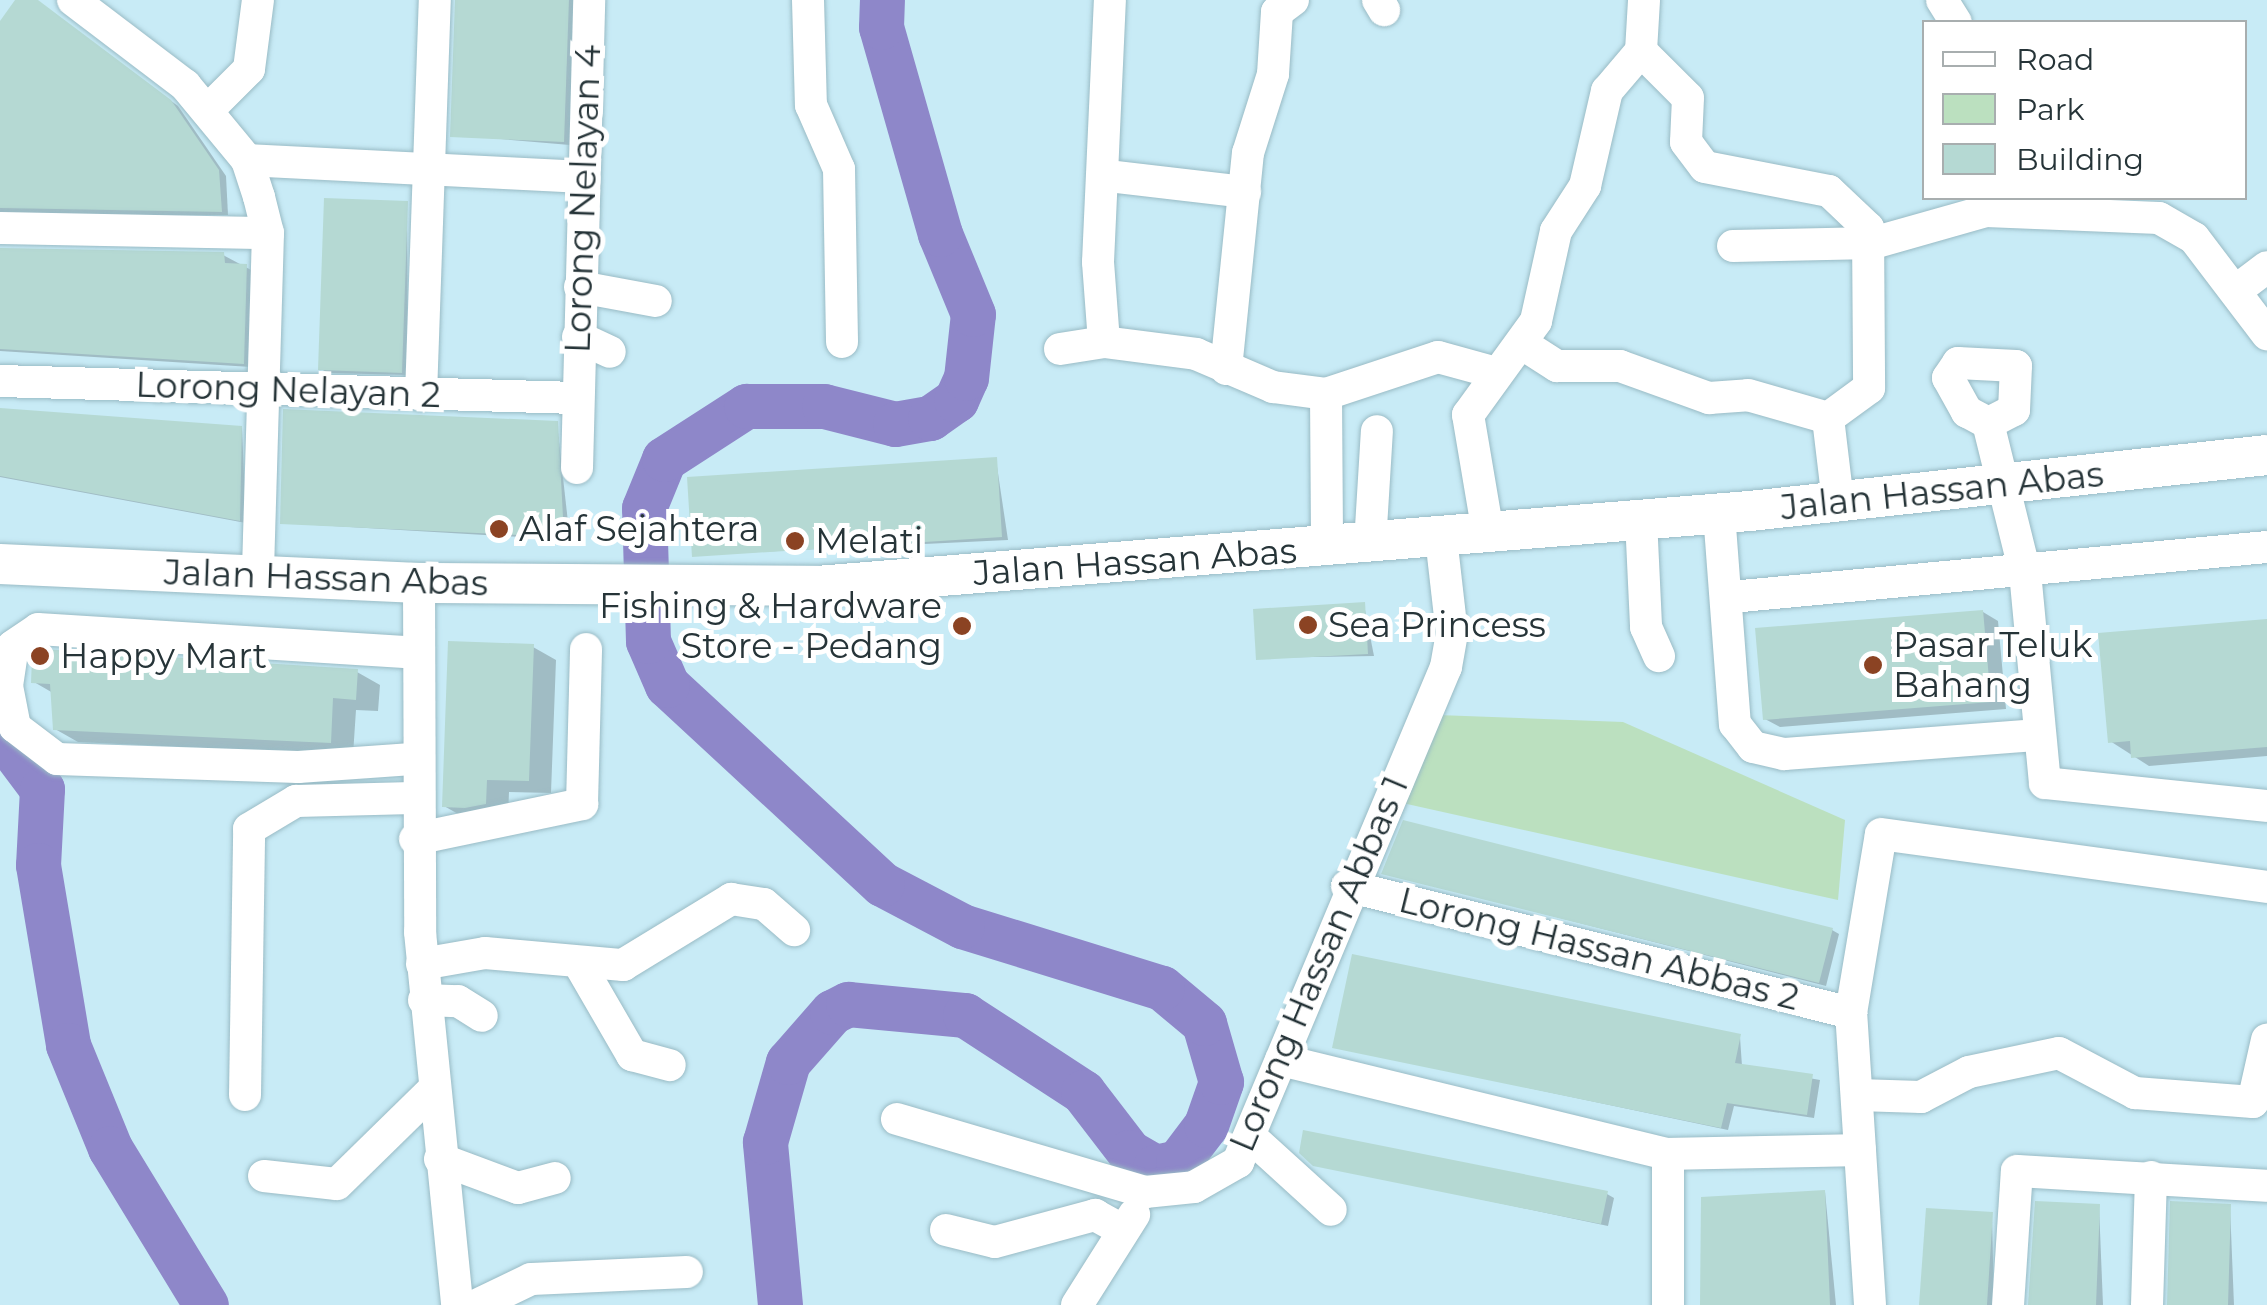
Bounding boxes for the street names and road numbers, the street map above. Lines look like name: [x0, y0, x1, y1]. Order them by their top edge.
street label: Lorong Nelayan 4: [557, 44, 609, 354]
street label: Lorong Nelayan 2: [135, 364, 441, 416]
street label: Jalan Hassan Abas: [1779, 453, 2105, 529]
street label: Jalan Hassan Abas: [972, 530, 1298, 594]
street label: Jalan Hassan Abas: [163, 551, 489, 605]
street label: Lorong Hassan Abbas 1: [1221, 770, 1417, 1158]
street label: Lorong Hassan Abbas 2: [1395, 879, 1803, 1019]

